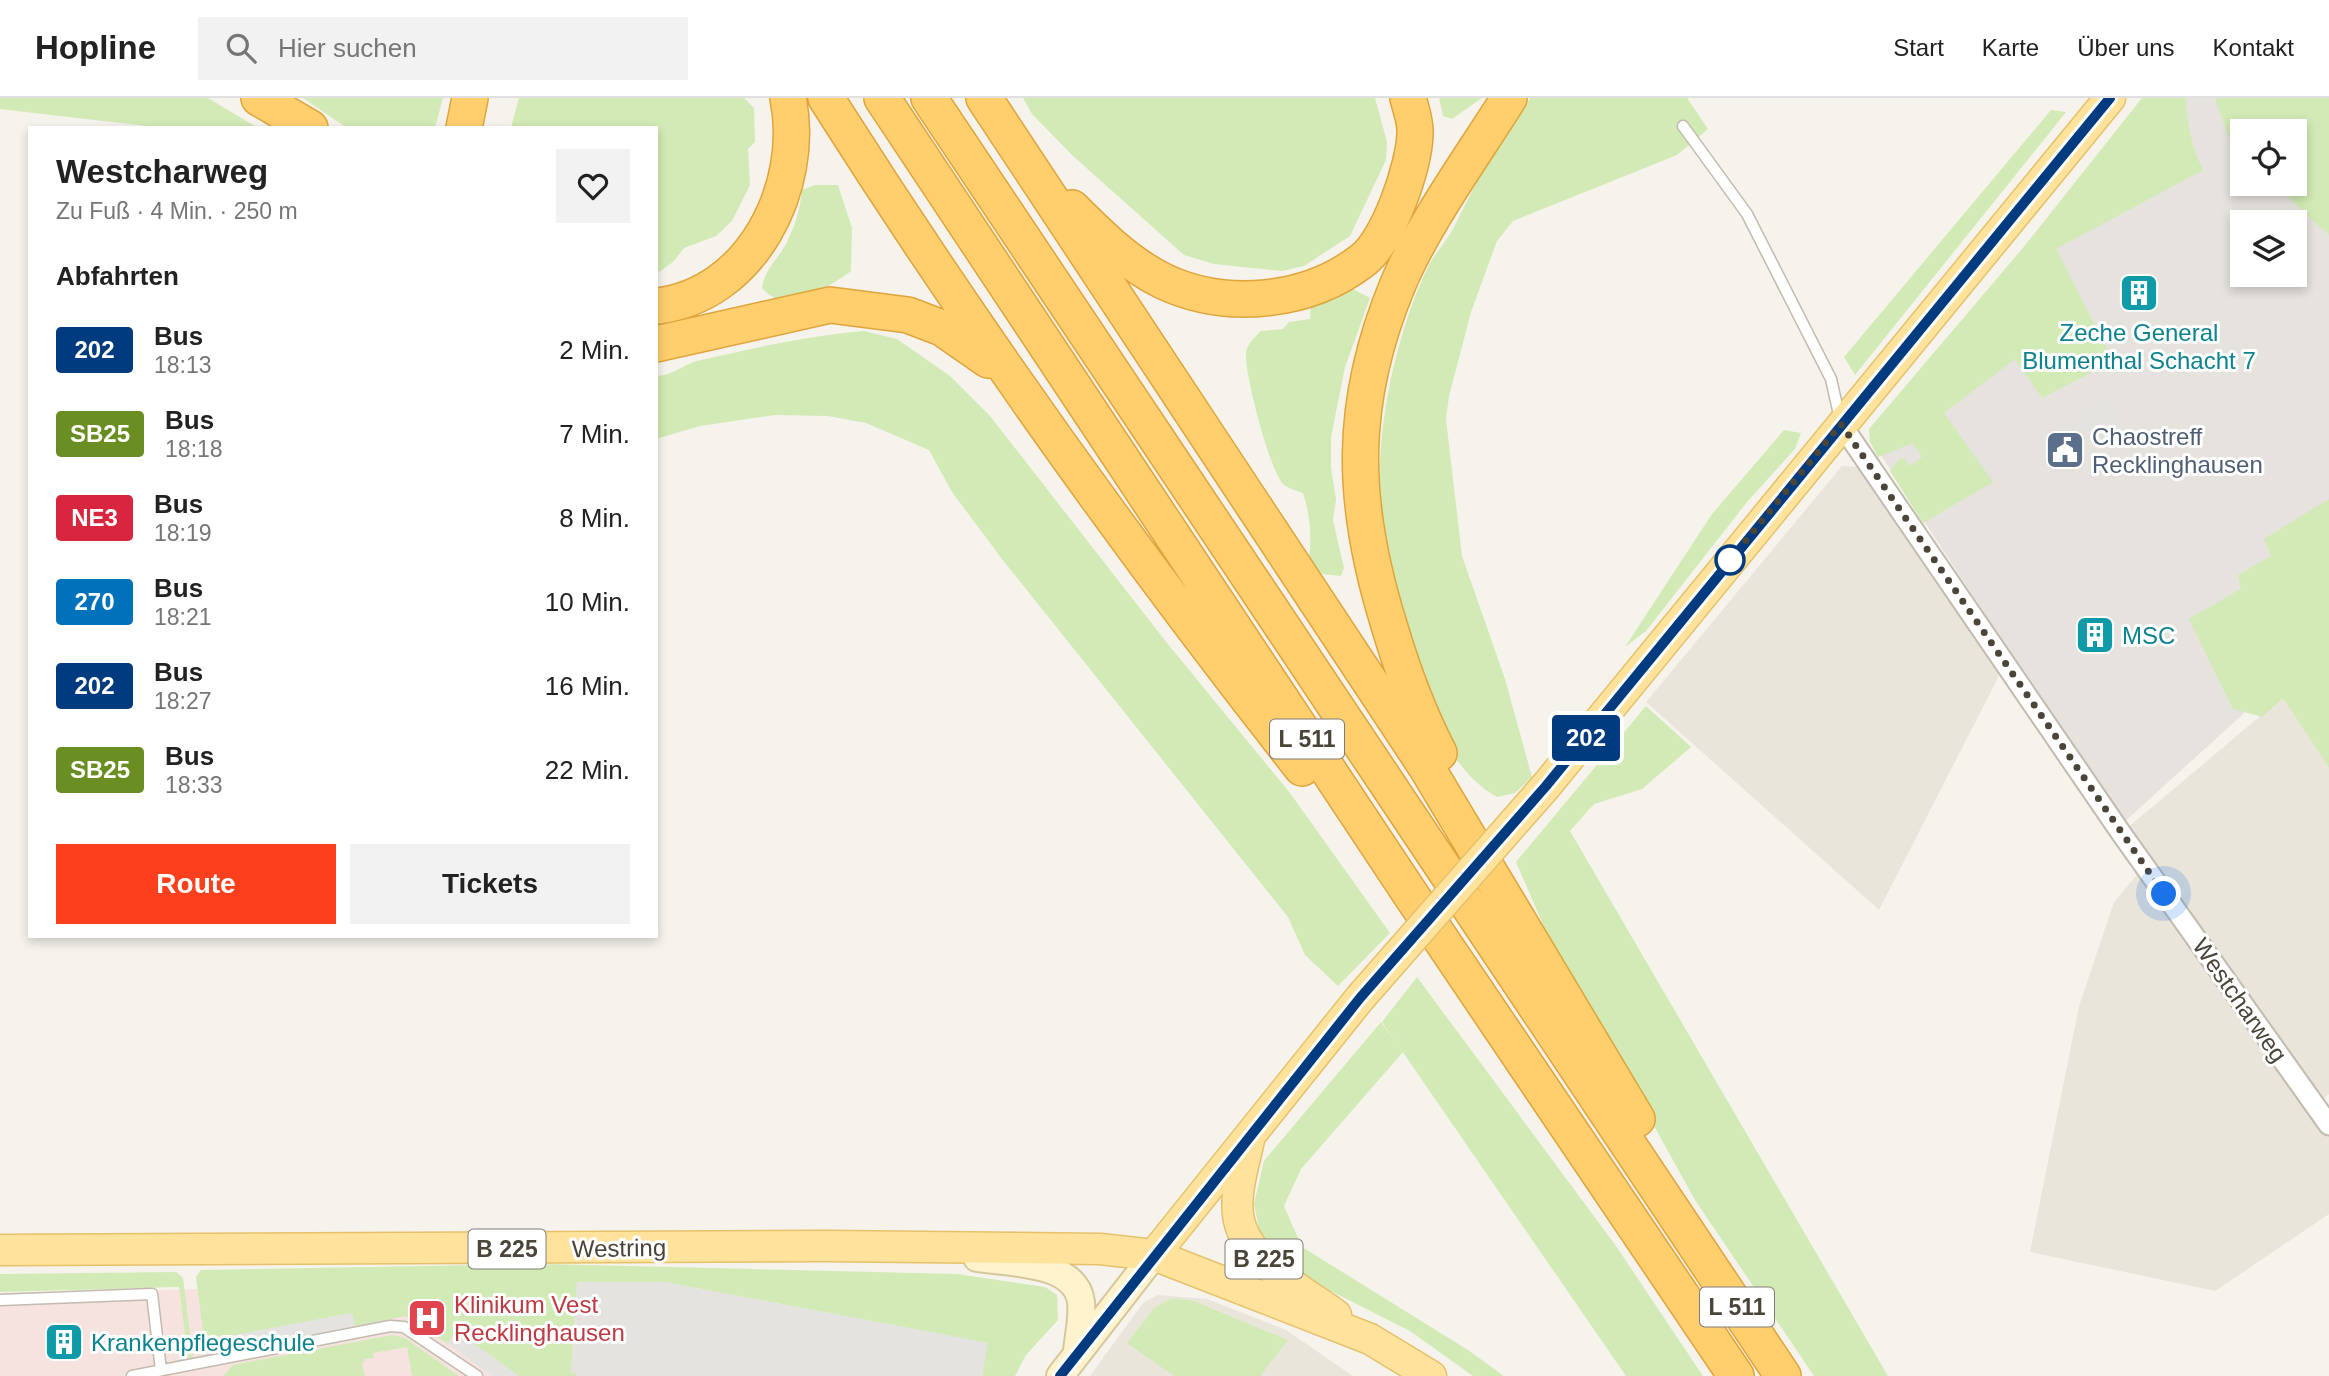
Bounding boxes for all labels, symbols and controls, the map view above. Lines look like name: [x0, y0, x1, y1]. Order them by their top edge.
search box: [198, 17, 688, 80]
text: Hopline: [35, 29, 156, 66]
icon: search: [222, 29, 260, 67]
text: Hier suchen: [278, 33, 417, 63]
text: Start: [1893, 34, 1944, 61]
text: Karte: [1982, 34, 2039, 61]
text: Über uns: [2077, 34, 2175, 61]
text: Kontakt: [2213, 34, 2294, 61]
map controls: [2230, 119, 2307, 287]
button: locate: [2230, 119, 2307, 196]
button: heart: [556, 149, 630, 223]
text: Westcharweg: [56, 153, 268, 190]
text: Zu Fuß · 4 Min. · 250 m: [56, 198, 298, 224]
button: layers: [2230, 210, 2307, 287]
text: Abfahrten: [56, 261, 179, 291]
building icon: Zeche General Blumenthal Schacht 7: [2118, 272, 2160, 314]
place label: Zeche General Blumenthal Schacht 7: [2022, 319, 2256, 374]
text: Bus: [154, 321, 203, 351]
text: 2 Min.: [559, 335, 630, 365]
text: 202: [74, 336, 115, 363]
text: 18:13: [154, 352, 212, 378]
text: Bus: [165, 405, 214, 435]
text: 7 Min.: [559, 419, 630, 449]
text: SB25: [70, 420, 130, 447]
place label: Chaostreff Recklinghausen: [2092, 423, 2263, 478]
public building icon: Chaostreff Recklinghausen: [2044, 429, 2086, 471]
text: 18:18: [165, 436, 223, 462]
text: Bus: [154, 489, 203, 519]
text: 8 Min.: [559, 503, 630, 533]
text: NE3: [71, 504, 118, 531]
text: 18:19: [154, 520, 212, 546]
unlabelled marker: [1715, 545, 1745, 575]
text: Bus: [154, 573, 203, 603]
text: 10 Min.: [545, 587, 630, 617]
text: 270: [74, 588, 115, 615]
text: 18:21: [154, 604, 212, 630]
building icon: MSC: [2074, 614, 2116, 656]
place label: MSC: [2122, 622, 2175, 649]
text: Bus: [154, 657, 203, 687]
text: 16 Min.: [545, 671, 630, 701]
text: 202: [74, 672, 115, 699]
text: 18:27: [154, 688, 212, 714]
line badge: 202: [1546, 715, 1626, 761]
road number: L 511: [1270, 720, 1344, 758]
text: 202: [1566, 724, 1606, 751]
text: Bus: [165, 741, 214, 771]
text: 22 Min.: [545, 755, 630, 785]
text: SB25: [70, 756, 130, 783]
text: 18:33: [165, 772, 223, 798]
button: Route: [56, 844, 336, 924]
button: Tickets: [350, 844, 630, 924]
your location: [2146, 876, 2181, 911]
street label: Westcharweg: [2187, 933, 2293, 1067]
road number: B 225: [468, 1230, 546, 1268]
street label: Westring: [572, 1234, 666, 1262]
road number: B 225: [1226, 1240, 1302, 1278]
road number: L 511: [1700, 1288, 1774, 1326]
place label: Klinikum Vest Recklinghausen: [454, 1291, 625, 1346]
hospital icon: Klinikum Vest Recklinghausen: [406, 1297, 448, 1339]
building icon: Krankenpflegeschule: [43, 1321, 85, 1363]
place label: Krankenpflegeschule: [91, 1329, 315, 1356]

